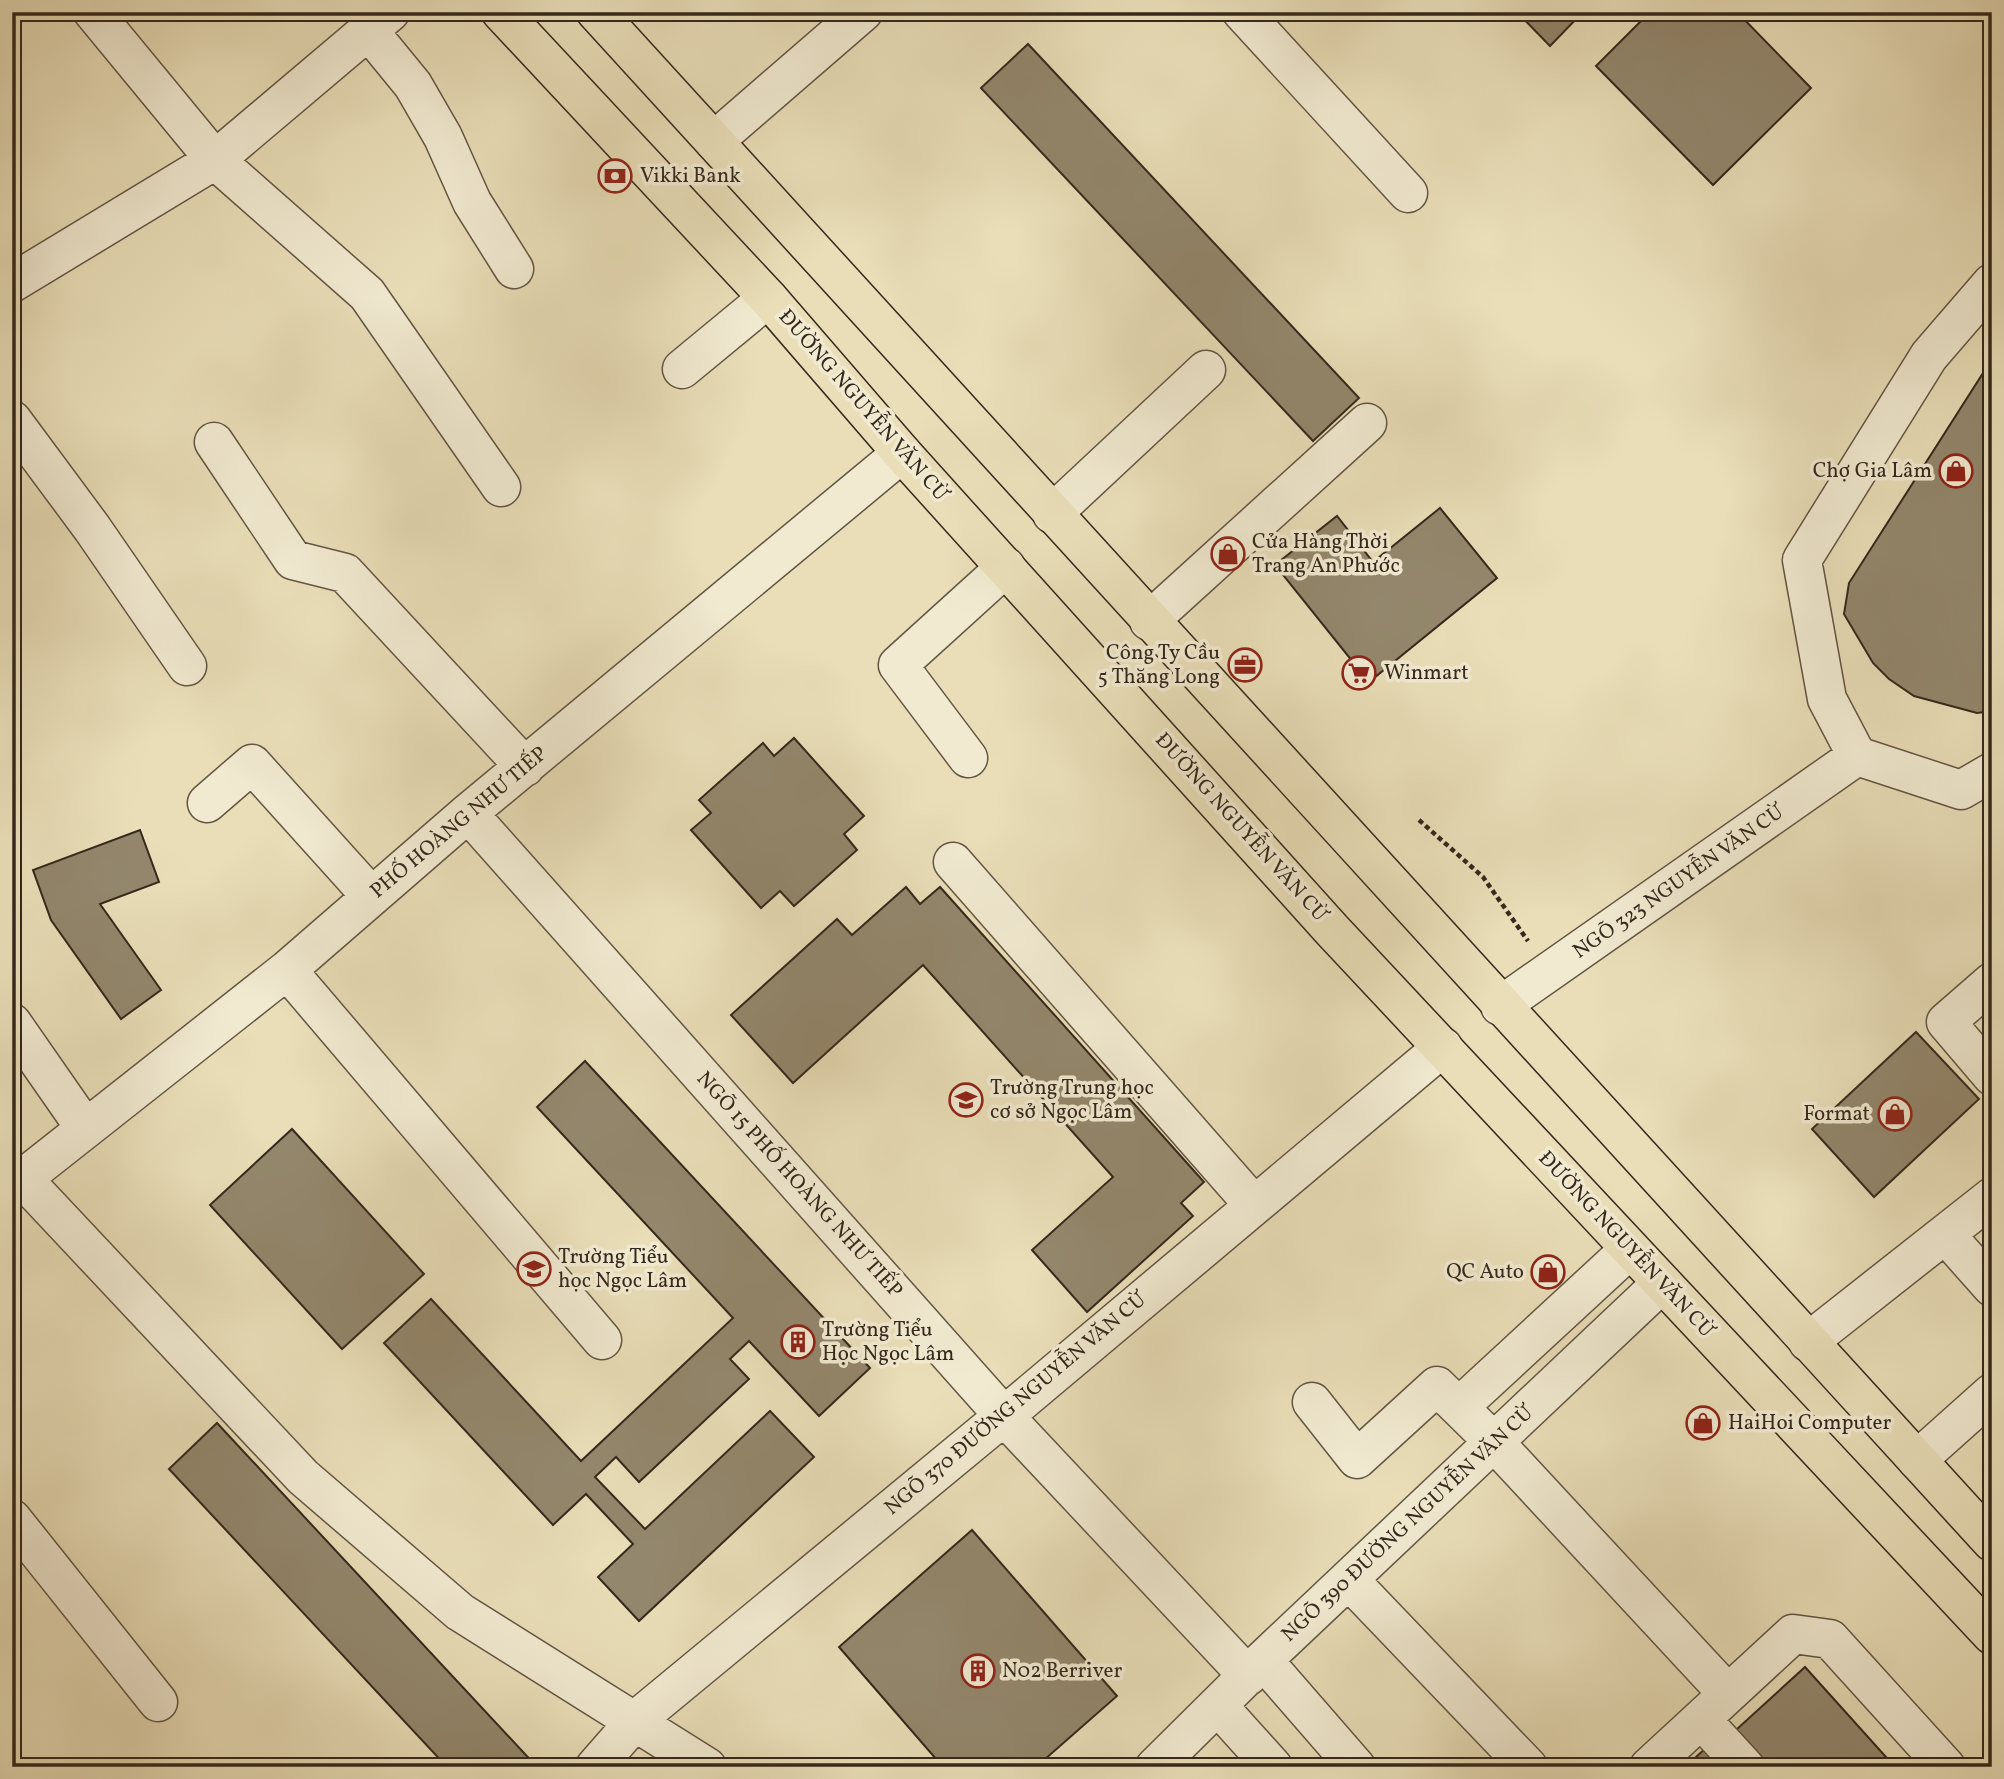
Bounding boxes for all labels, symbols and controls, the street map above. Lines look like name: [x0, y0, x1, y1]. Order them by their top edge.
bank icon: Vikki Bank: [596, 157, 634, 195]
place label: Vikki Bank: [640, 162, 741, 191]
street label: ĐƯỜNG NGUYỄN VĂN CỪ: [771, 301, 957, 509]
shop icon: Chợ Gia Lâm: [1937, 452, 1975, 490]
place label: Chợ Gia Lâm: [1813, 457, 1932, 486]
place label: Cửa Hàng Thời Trang An Phước: [1252, 528, 1400, 581]
shop icon: Cửa Hàng Thời Trang An Phước: [1209, 535, 1247, 573]
place label: Công Ty Cầu 5 Thăng Long: [1098, 639, 1220, 692]
office icon: Công Ty Cầu 5 Thăng Long: [1226, 646, 1264, 684]
supermarket icon: Winmart: [1340, 654, 1378, 692]
place label: Winmart: [1384, 659, 1469, 688]
street label: ĐƯỜNG NGUYỄN VĂN CỪ: [1148, 725, 1337, 930]
street label: PHỐ HOÀNG NHƯ TIẾP: [363, 739, 554, 906]
street label: NGÕ 323 NGUYỄN VĂN CỪ: [1566, 795, 1791, 966]
street label: NGÕ 15 PHỐ HOÀNG NHƯ TIẾP: [689, 1064, 910, 1305]
place label: Trường Trung học cơ sở Ngọc Lâm: [990, 1074, 1154, 1127]
school or university icon: Trường Trung học cơ sở Ngọc Lâm: [947, 1081, 985, 1119]
shop icon: Format: [1876, 1095, 1914, 1133]
place label: Format: [1803, 1100, 1870, 1129]
street label: ĐƯỜNG NGUYỄN VĂN CỪ: [1531, 1143, 1723, 1345]
place label: Trường Tiểu học Ngọc Lâm: [558, 1243, 687, 1296]
school or university icon: Trường Tiểu học Ngọc Lâm: [515, 1250, 553, 1288]
shop icon: QC Auto: [1529, 1253, 1567, 1291]
place label: QC Auto: [1446, 1258, 1524, 1287]
street label: NGÕ 370 ĐƯỜNG NGUYỄN VĂN CỪ: [877, 1283, 1154, 1522]
place label: Trường Tiểu Học Ngọc Lâm: [822, 1316, 954, 1369]
building icon: Trường Tiểu Học Ngọc Lâm: [779, 1323, 817, 1361]
street label: NGÕ 390 ĐƯỜNG NGUYỄN VĂN CỪ: [1273, 1396, 1541, 1649]
shop icon: HaiHoi Computer: [1684, 1404, 1722, 1442]
place label: HaiHoi Computer: [1728, 1409, 1892, 1438]
building icon: N02 Berriver: [959, 1652, 997, 1690]
place label: N02 Berriver: [1002, 1657, 1122, 1686]

